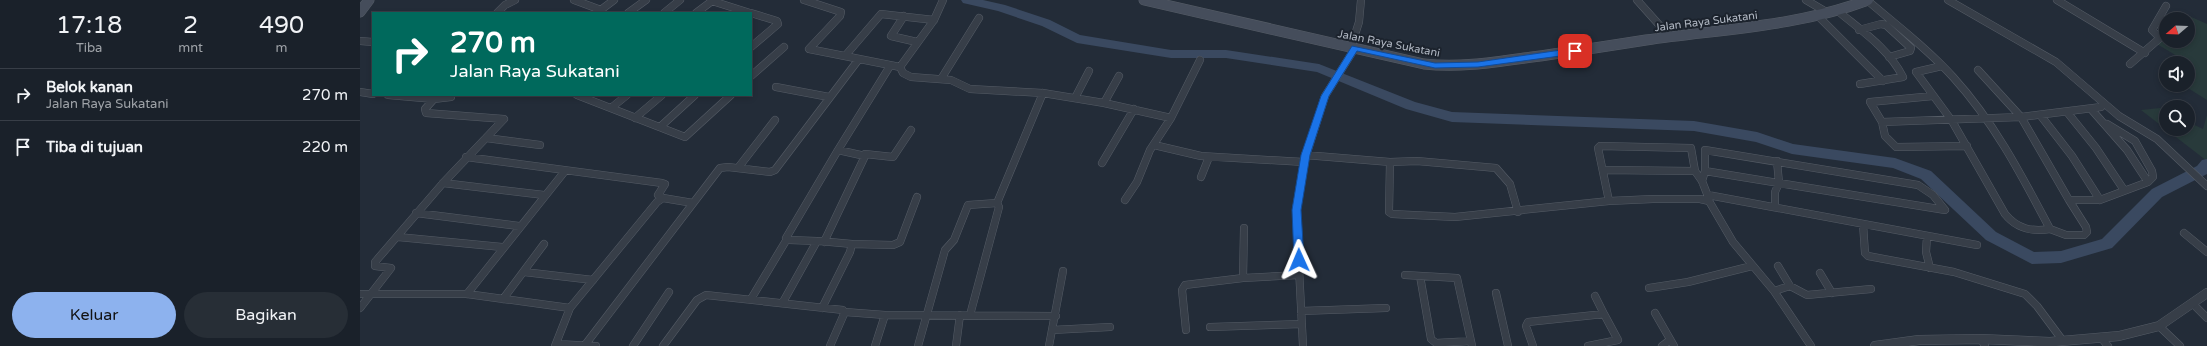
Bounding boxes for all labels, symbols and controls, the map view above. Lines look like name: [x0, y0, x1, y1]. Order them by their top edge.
street label: Jalan Raya Sukatani: [1654, 9, 1758, 34]
text: 17:18: [56, 11, 122, 40]
text: 2: [183, 11, 198, 40]
text: 490: [259, 11, 304, 40]
north arrow: [2159, 12, 2195, 48]
map controls: [2159, 12, 2195, 136]
text: 270 m: [450, 26, 536, 60]
street label: Jalan Raya Sukatani: [1337, 27, 1441, 60]
icon: right: [384, 28, 436, 80]
pin: [1558, 34, 1592, 68]
text: Tiba: [76, 40, 102, 56]
text: mnt: [178, 40, 203, 56]
text: m: [276, 40, 287, 56]
icon: arrive: [1564, 40, 1586, 62]
button: sound: [2159, 56, 2195, 92]
text: Jalan Raya Sukatani: [450, 60, 620, 82]
text: Belok kanan: [46, 78, 133, 96]
icon: right: [12, 84, 34, 106]
text: 270 m: [302, 86, 348, 104]
text: Jalan Raya Sukatani: [46, 96, 169, 112]
button: search: [2159, 100, 2195, 136]
icon: arrive: [12, 136, 34, 158]
text: Tiba di tujuan: [46, 138, 143, 156]
text: 220 m: [302, 138, 348, 156]
position arrow: [1278, 239, 1320, 281]
button: Keluar: [12, 292, 176, 338]
button: Bagikan: [184, 292, 348, 338]

